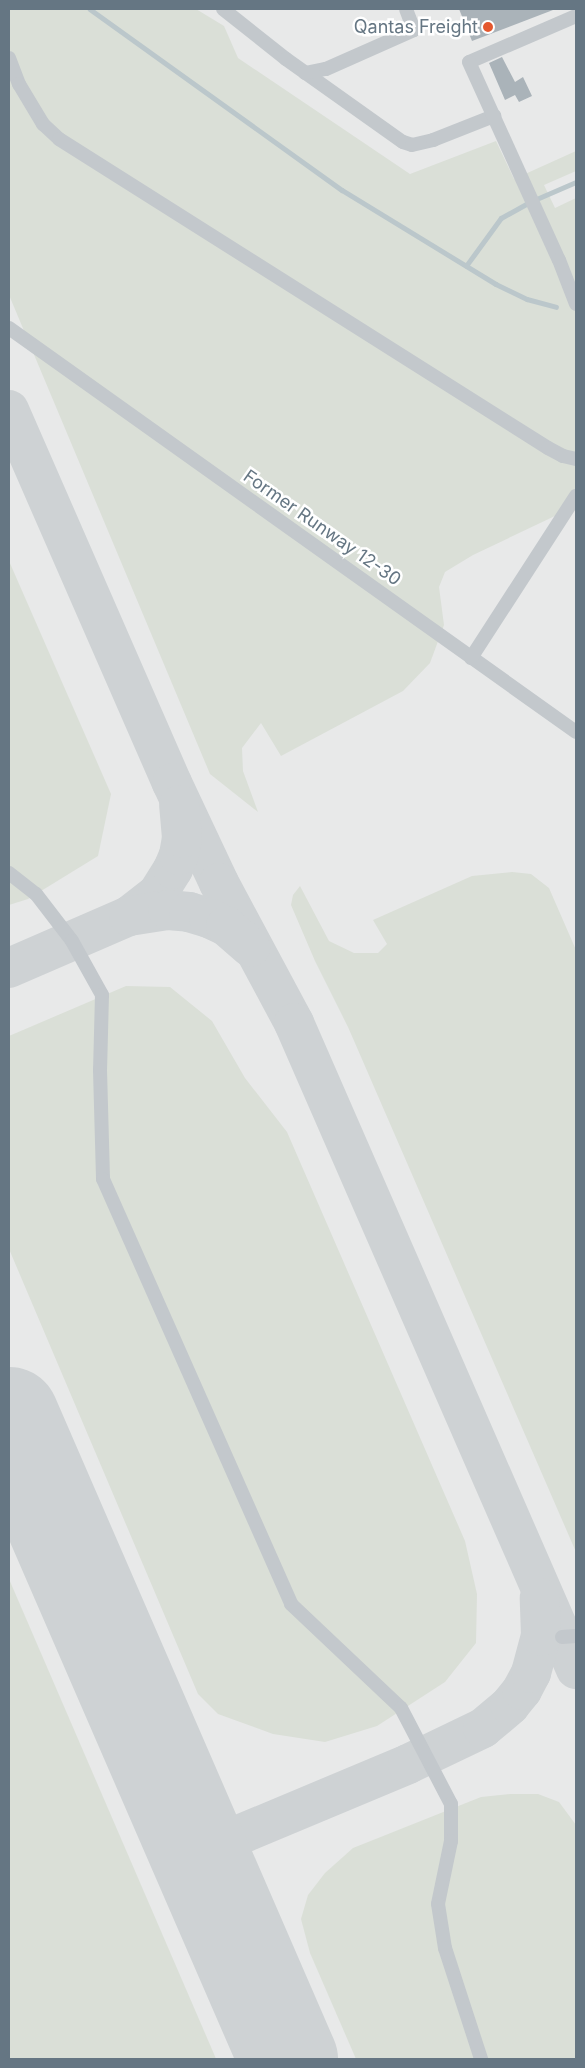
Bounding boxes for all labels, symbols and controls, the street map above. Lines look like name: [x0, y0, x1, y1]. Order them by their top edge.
place label: Qantas Freight: [354, 16, 478, 38]
marker: Qantas Freight: [482, 21, 494, 33]
street label: Former Runway 12-30: [239, 465, 405, 591]

